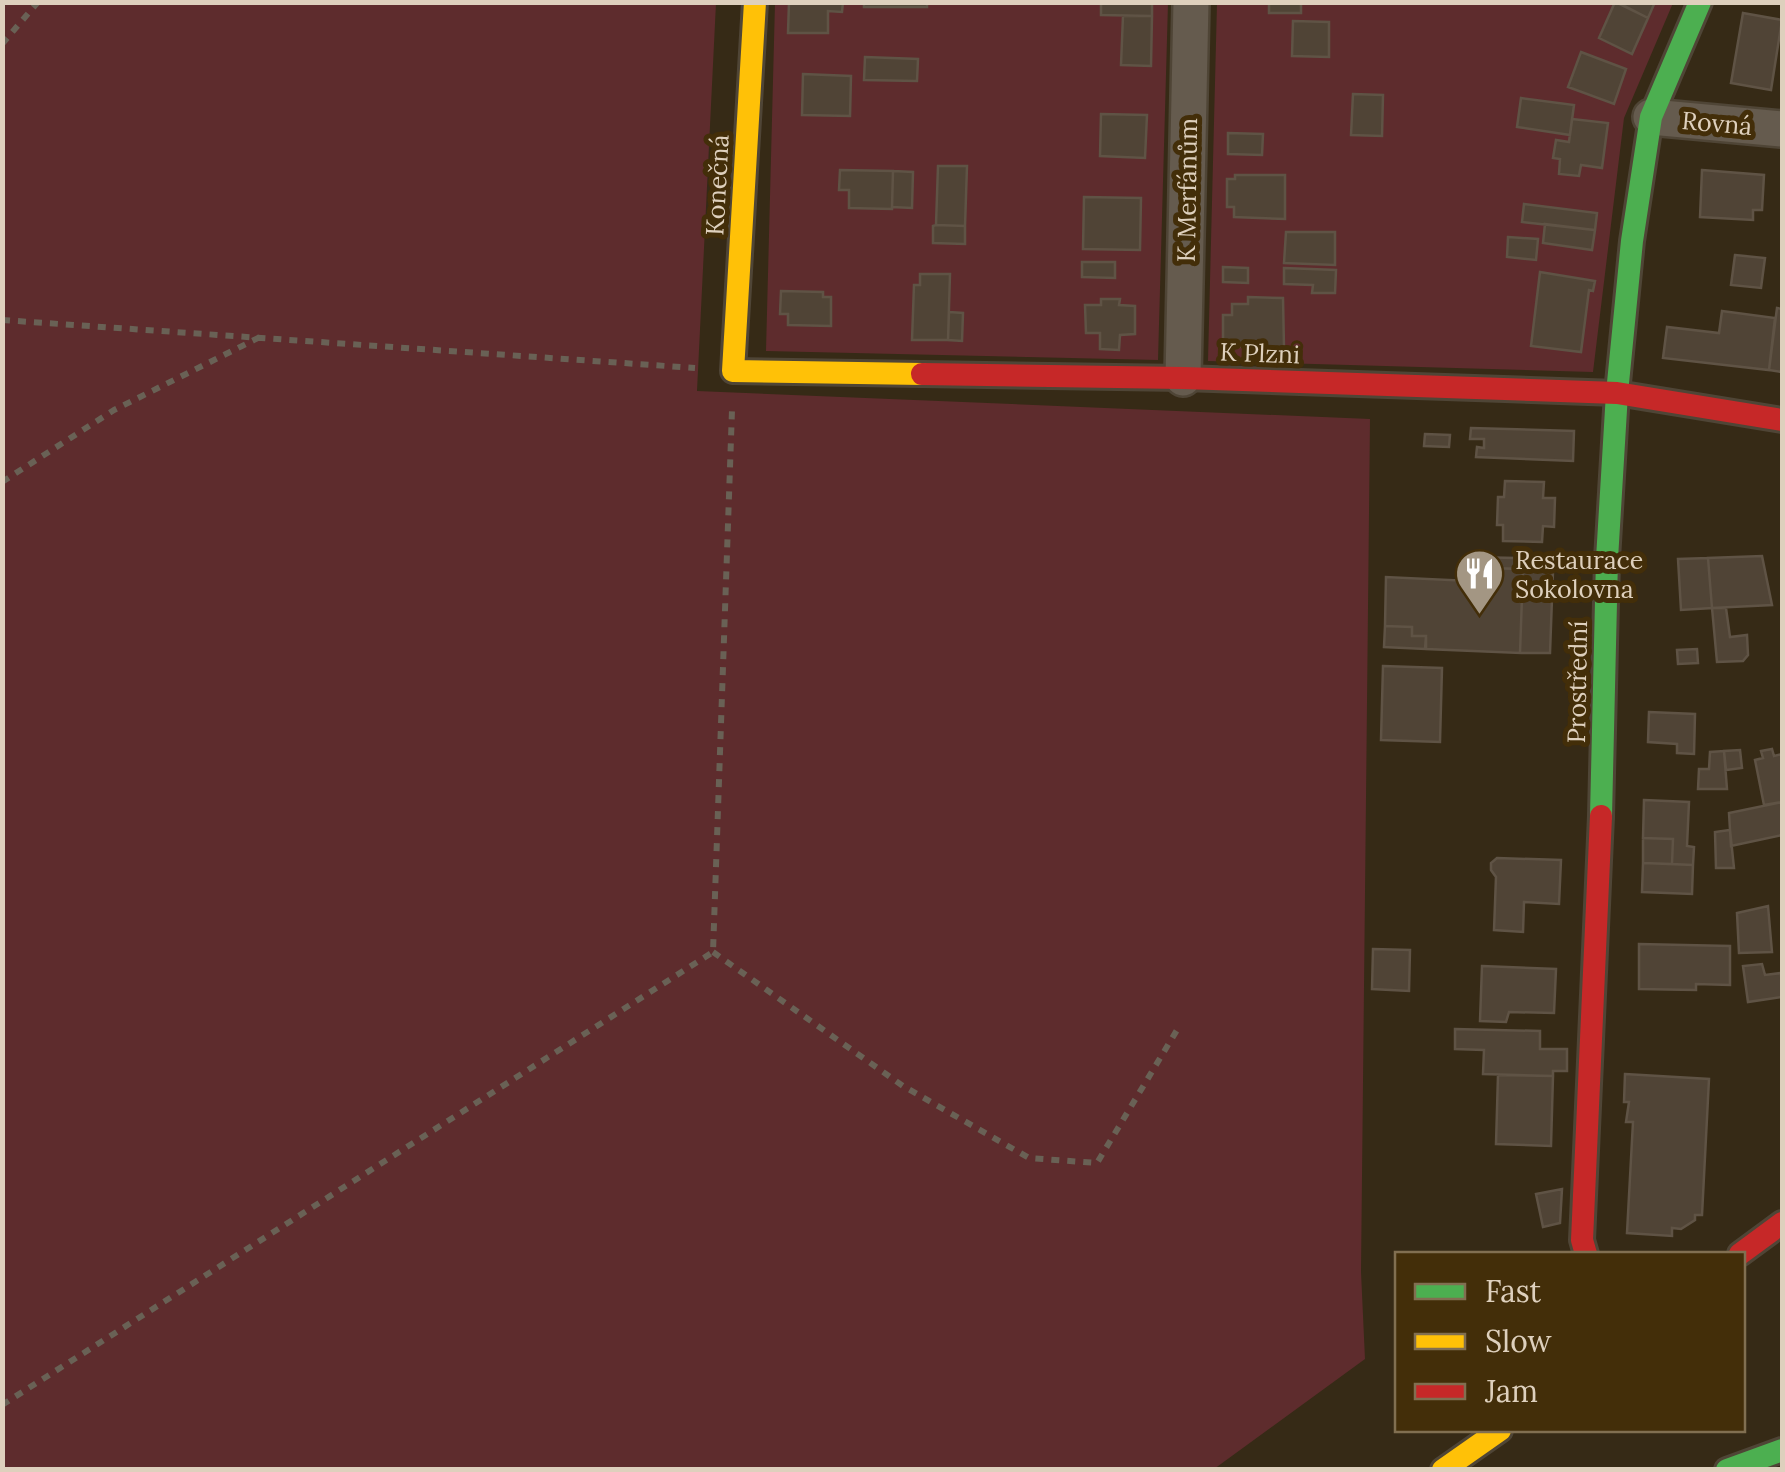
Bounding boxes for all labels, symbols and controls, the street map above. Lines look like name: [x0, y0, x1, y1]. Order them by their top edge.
street label: Rovná: [1680, 104, 1754, 142]
street label: K Merfánům: [1170, 117, 1204, 263]
street label: Konečná: [698, 133, 736, 236]
street label: K Plzni: [1219, 336, 1301, 370]
place label: Restaurace Sokolovna: [1515, 544, 1643, 605]
restaurant icon: Restaurace Sokolovna: [1454, 548, 1506, 616]
street label: Prostřední: [1560, 620, 1594, 744]
legend: [1395, 1252, 1745, 1432]
text: Fast: [1485, 1272, 1542, 1310]
text: Slow: [1485, 1322, 1551, 1360]
text: Jam: [1484, 1372, 1538, 1410]

